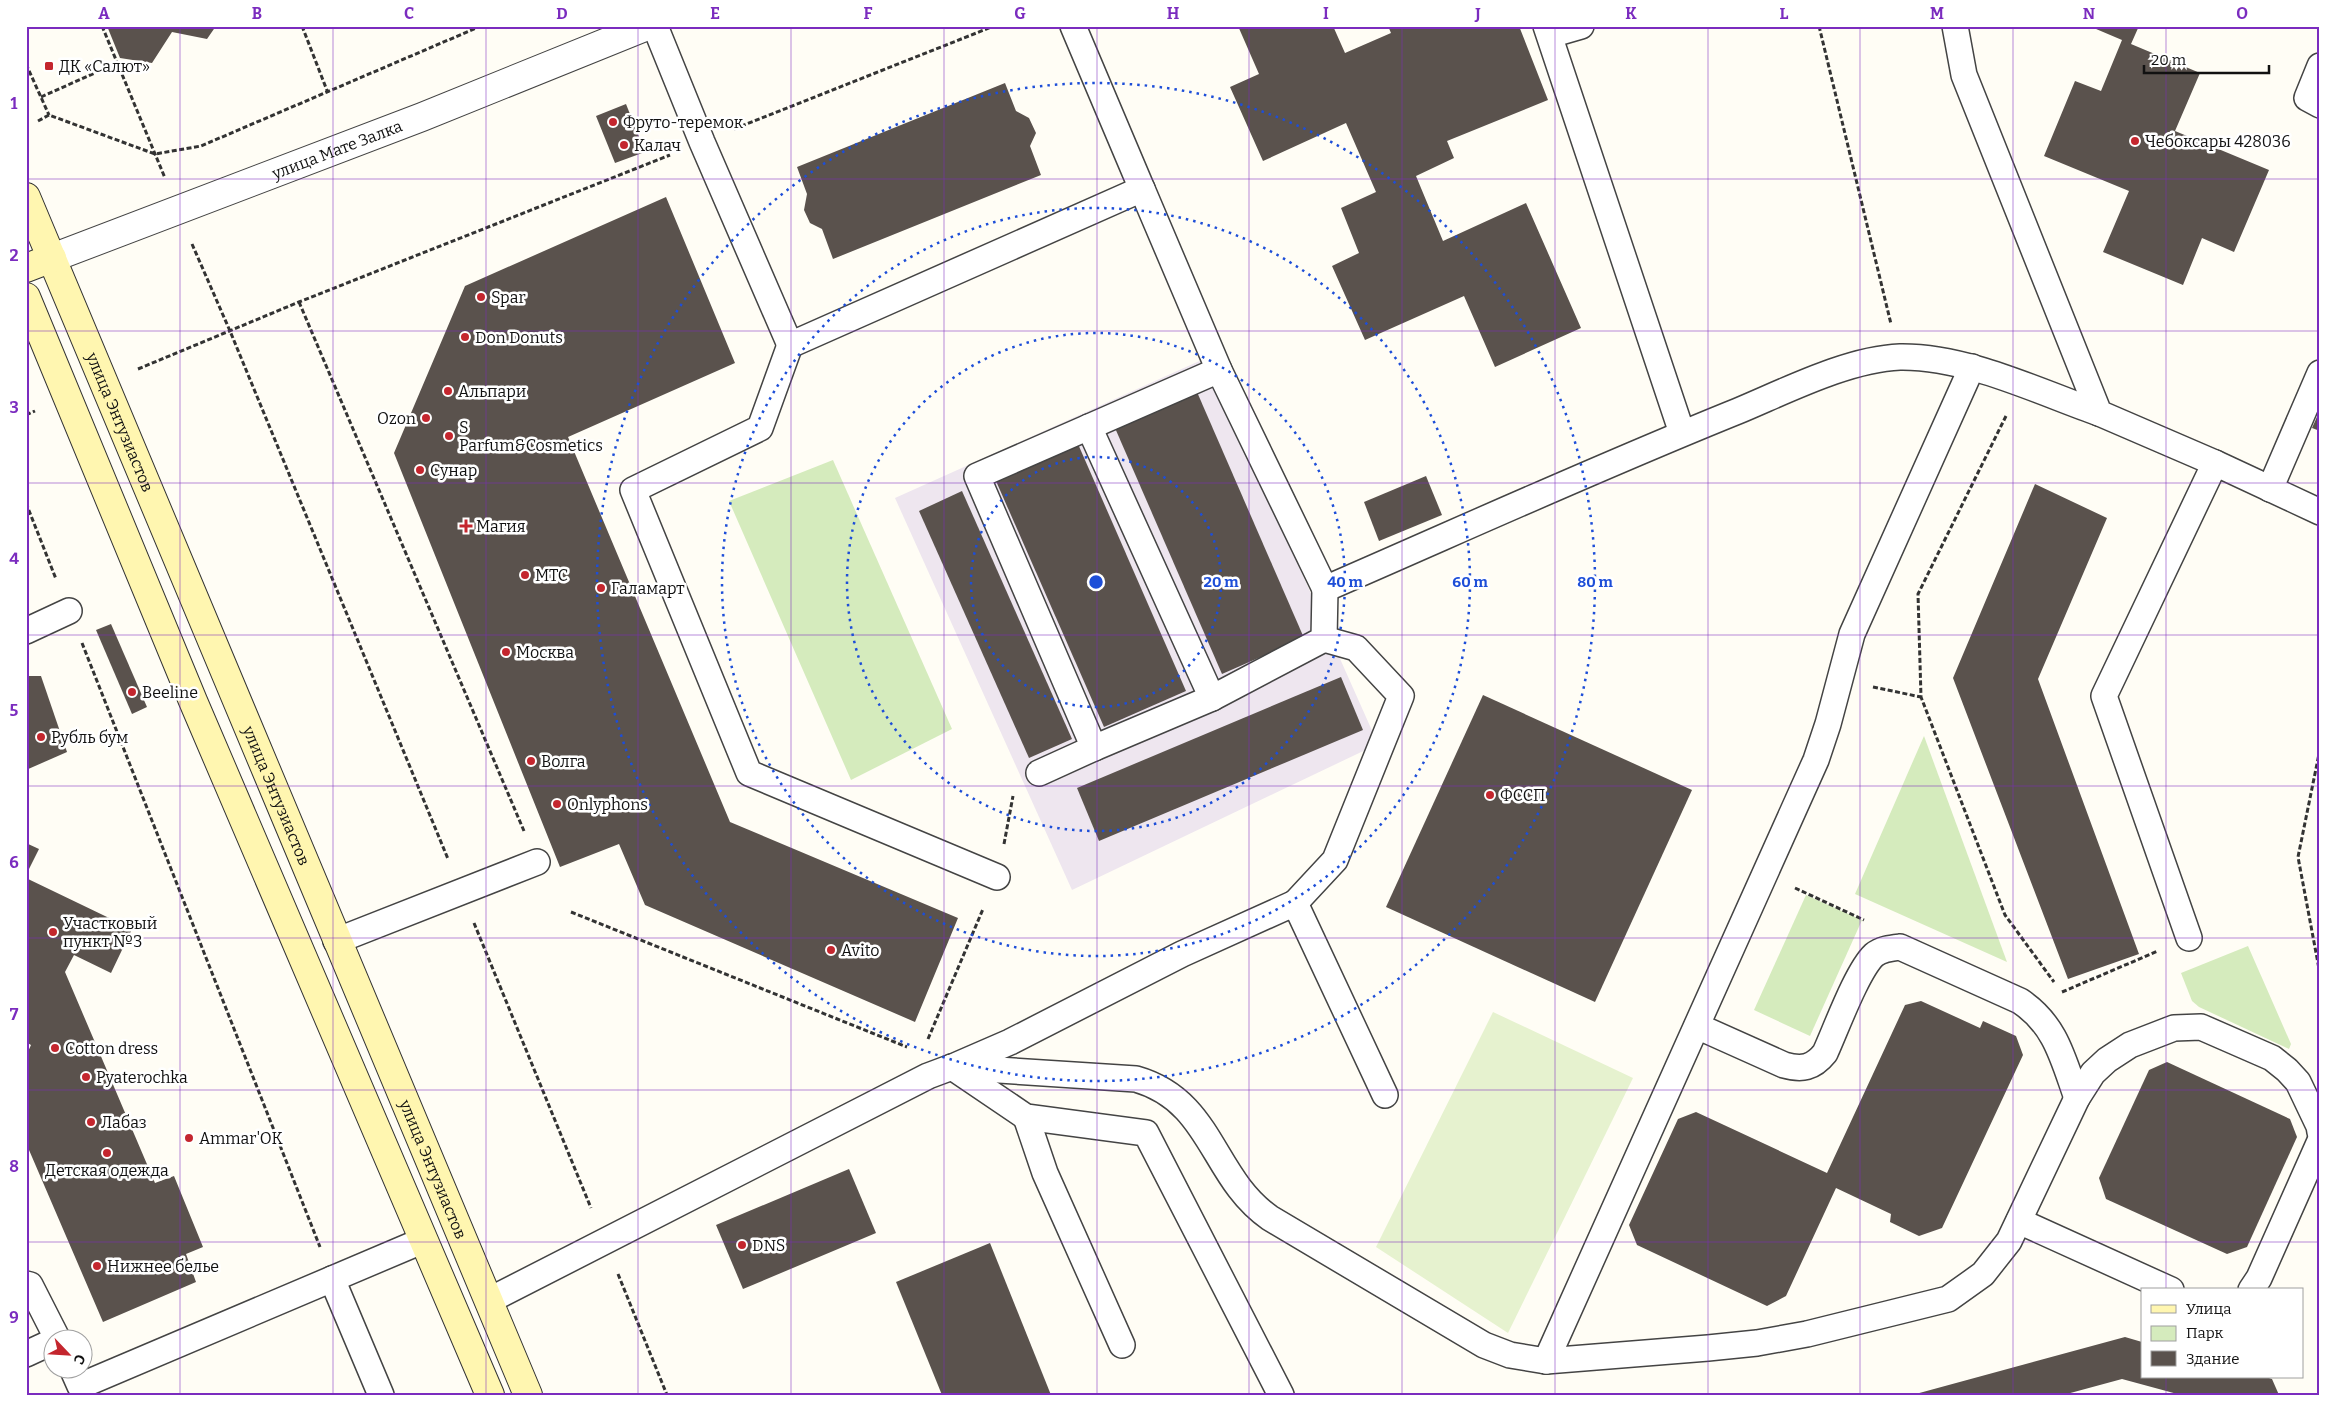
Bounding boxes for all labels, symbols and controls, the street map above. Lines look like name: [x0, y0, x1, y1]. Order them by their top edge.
text: A: [98, 4, 110, 23]
text: B: [252, 4, 262, 23]
text: C: [404, 4, 414, 23]
text: D: [556, 4, 568, 23]
text: E: [710, 4, 720, 23]
text: F: [864, 4, 873, 23]
text: G: [1014, 4, 1026, 23]
text: H: [1167, 4, 1180, 23]
text: I: [1323, 4, 1329, 23]
text: J: [1474, 4, 1481, 23]
text: K: [1625, 4, 1637, 23]
text: L: [1780, 4, 1789, 23]
text: M: [1930, 4, 1944, 23]
text: N: [2083, 4, 2095, 23]
text: O: [2236, 4, 2248, 23]
scale bar: [2144, 42, 2268, 74]
text: 20 m: [2151, 51, 2187, 69]
place label: ДК «Салют»: [59, 57, 150, 76]
marker: ДК «Салют»: [43, 60, 55, 72]
text: 1: [11, 94, 18, 113]
place label: Фруто-теремок: [623, 113, 744, 132]
street label: улица Мате Залка: [268, 116, 405, 183]
marker: Фруто-теремок: [607, 116, 619, 128]
place label: Чебоксары 428036: [2145, 132, 2291, 151]
marker: Чебоксары 428036: [2129, 135, 2141, 147]
place label: Калач: [634, 136, 681, 155]
marker: Калач: [618, 139, 630, 151]
text: 2: [9, 246, 19, 265]
place label: Spar: [491, 288, 525, 307]
marker: Spar: [475, 291, 487, 303]
place label: Don Donuts: [475, 328, 563, 347]
marker: Don Donuts: [459, 331, 471, 343]
street label: улица Энтузиастов: [82, 349, 158, 494]
place label: Альпари: [458, 382, 526, 401]
marker: Альпари: [442, 385, 454, 397]
text: 3: [9, 398, 19, 417]
place label: Ozon: [377, 409, 416, 428]
marker: Ozon: [420, 412, 432, 424]
place label: S Parfum&Cosmetics: [459, 418, 603, 455]
marker: S Parfum&Cosmetics: [443, 430, 455, 442]
place label: Сунар: [430, 461, 477, 480]
marker: Сунар: [414, 464, 426, 476]
place label: Магия: [476, 517, 526, 536]
marker: Магия: [460, 520, 472, 532]
text: 4: [9, 549, 19, 568]
place label: МТС: [535, 566, 568, 585]
marker: МТС: [519, 569, 531, 581]
centre of rings: [1087, 573, 1105, 591]
text: 20 m: [1204, 573, 1239, 591]
text: 40 m: [1327, 573, 1364, 591]
text: 60 m: [1452, 573, 1488, 591]
text: 80 m: [1577, 573, 1613, 591]
place label: Галамарт: [611, 579, 685, 598]
marker: Галамарт: [595, 582, 607, 594]
place label: Москва: [516, 643, 574, 662]
marker: Москва: [500, 646, 512, 658]
place label: Beeline: [142, 683, 198, 702]
marker: Beeline: [126, 686, 138, 698]
text: 5: [10, 701, 19, 720]
street label: улица Энтузиастов: [239, 722, 314, 868]
place label: Рубль бум: [51, 728, 128, 747]
marker: Рубль бум: [35, 731, 47, 743]
place label: Волга: [541, 752, 586, 771]
marker: Волга: [525, 755, 537, 767]
place label: ФССП: [1500, 786, 1545, 805]
marker: ФССП: [1484, 789, 1496, 801]
place label: Onlyphons: [567, 795, 648, 814]
marker: Onlyphons: [551, 798, 563, 810]
text: 6: [9, 853, 19, 872]
place label: Участковый пункт №3: [63, 914, 157, 951]
marker: Участковый пункт №3: [47, 926, 59, 938]
place label: Avito: [841, 941, 879, 960]
marker: Avito: [825, 944, 837, 956]
text: 7: [10, 1005, 19, 1024]
place label: Cotton dress: [65, 1039, 158, 1058]
marker: Cotton dress: [49, 1042, 61, 1054]
place label: Pyaterochka: [96, 1068, 188, 1087]
marker: Pyaterochka: [80, 1071, 92, 1083]
street label: улица Энтузиастов: [395, 1096, 471, 1242]
place label: Лабаз: [101, 1113, 147, 1132]
marker: Лабаз: [85, 1116, 97, 1128]
place label: Ammar'OK: [199, 1129, 284, 1148]
marker: Ammar'OK: [183, 1132, 195, 1144]
marker: Детская одежда: [101, 1147, 113, 1159]
text: 8: [9, 1157, 19, 1176]
place label: Детская одежда: [45, 1161, 169, 1180]
place label: DNS: [752, 1236, 785, 1255]
marker: DNS: [736, 1239, 748, 1251]
place label: Нижнее белье: [107, 1257, 219, 1276]
marker: Нижнее белье: [91, 1260, 103, 1272]
legend: [2141, 1288, 2304, 1378]
text: Улица: [2186, 1300, 2232, 1318]
text: 9: [9, 1308, 19, 1327]
text: Парк: [2186, 1324, 2224, 1342]
north arrow: [42, 1328, 92, 1378]
text: Здание: [2186, 1350, 2240, 1368]
text: С: [70, 1352, 89, 1367]

